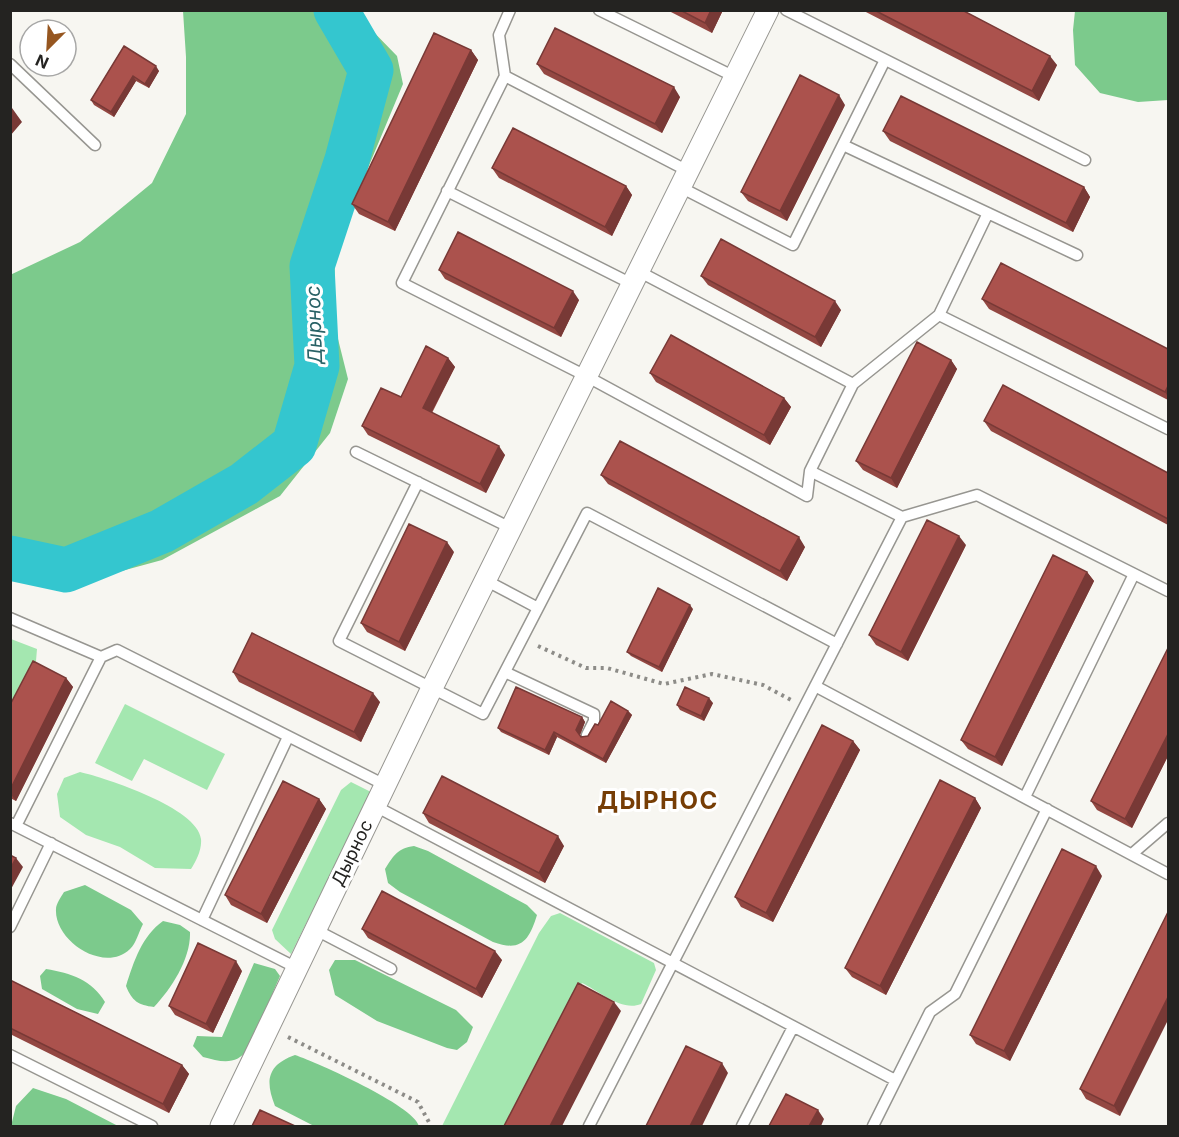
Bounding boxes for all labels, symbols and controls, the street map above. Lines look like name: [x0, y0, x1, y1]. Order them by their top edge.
north arrow: [18, 18, 78, 78]
text: N: [32, 50, 52, 73]
water label: Дырнос: [301, 285, 327, 366]
district label: ДЫРНОС: [597, 786, 719, 815]
street label: Дырнос: [327, 816, 376, 889]

